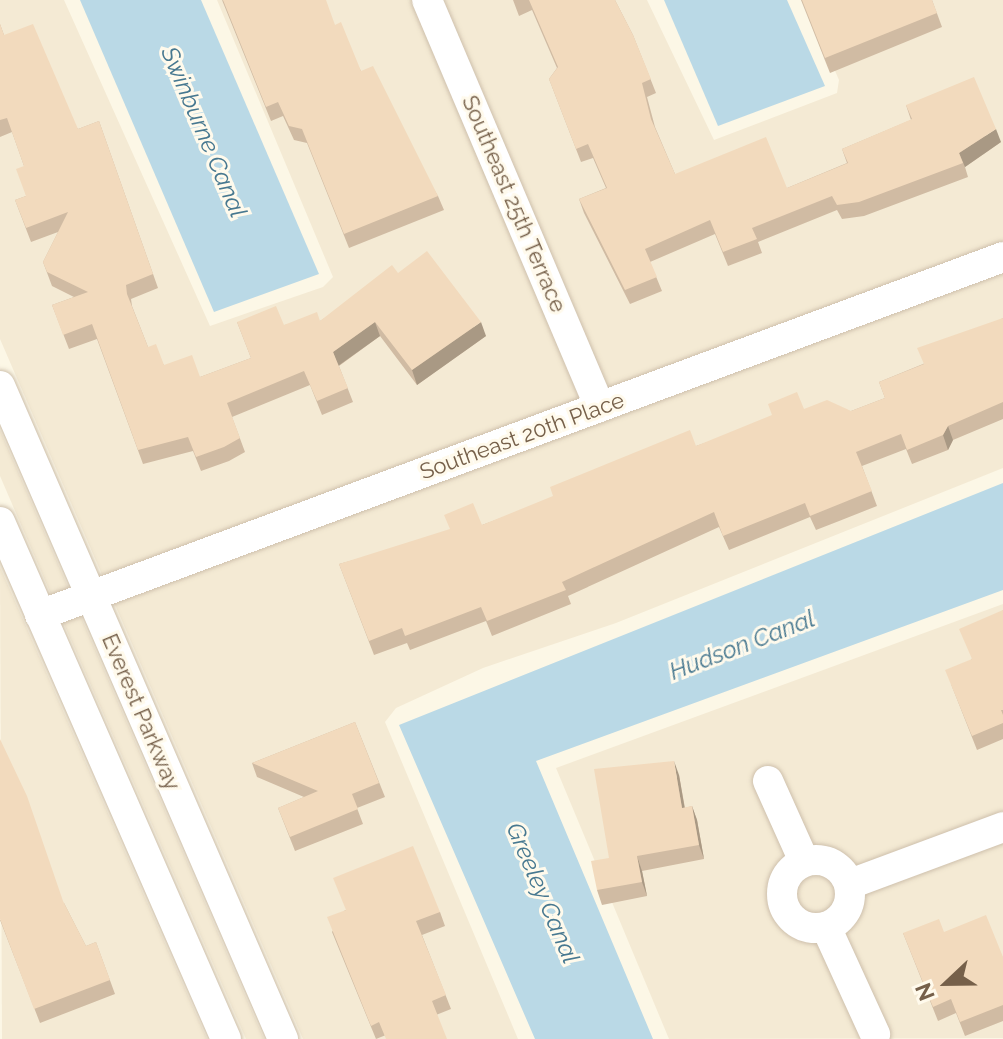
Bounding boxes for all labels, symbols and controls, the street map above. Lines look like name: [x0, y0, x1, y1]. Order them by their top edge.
water label: Swinburne Canal: [155, 42, 253, 222]
street label: Southeast 25th Terrace: [456, 91, 572, 317]
street label: Southeast 20th Place: [416, 387, 628, 485]
water label: Hudson Canal: [665, 604, 819, 686]
street label: Everest Parkway: [96, 630, 186, 794]
water label: Greeley Canal: [500, 818, 586, 968]
north arrow: [907, 943, 987, 1023]
text: N: [910, 979, 940, 1005]

